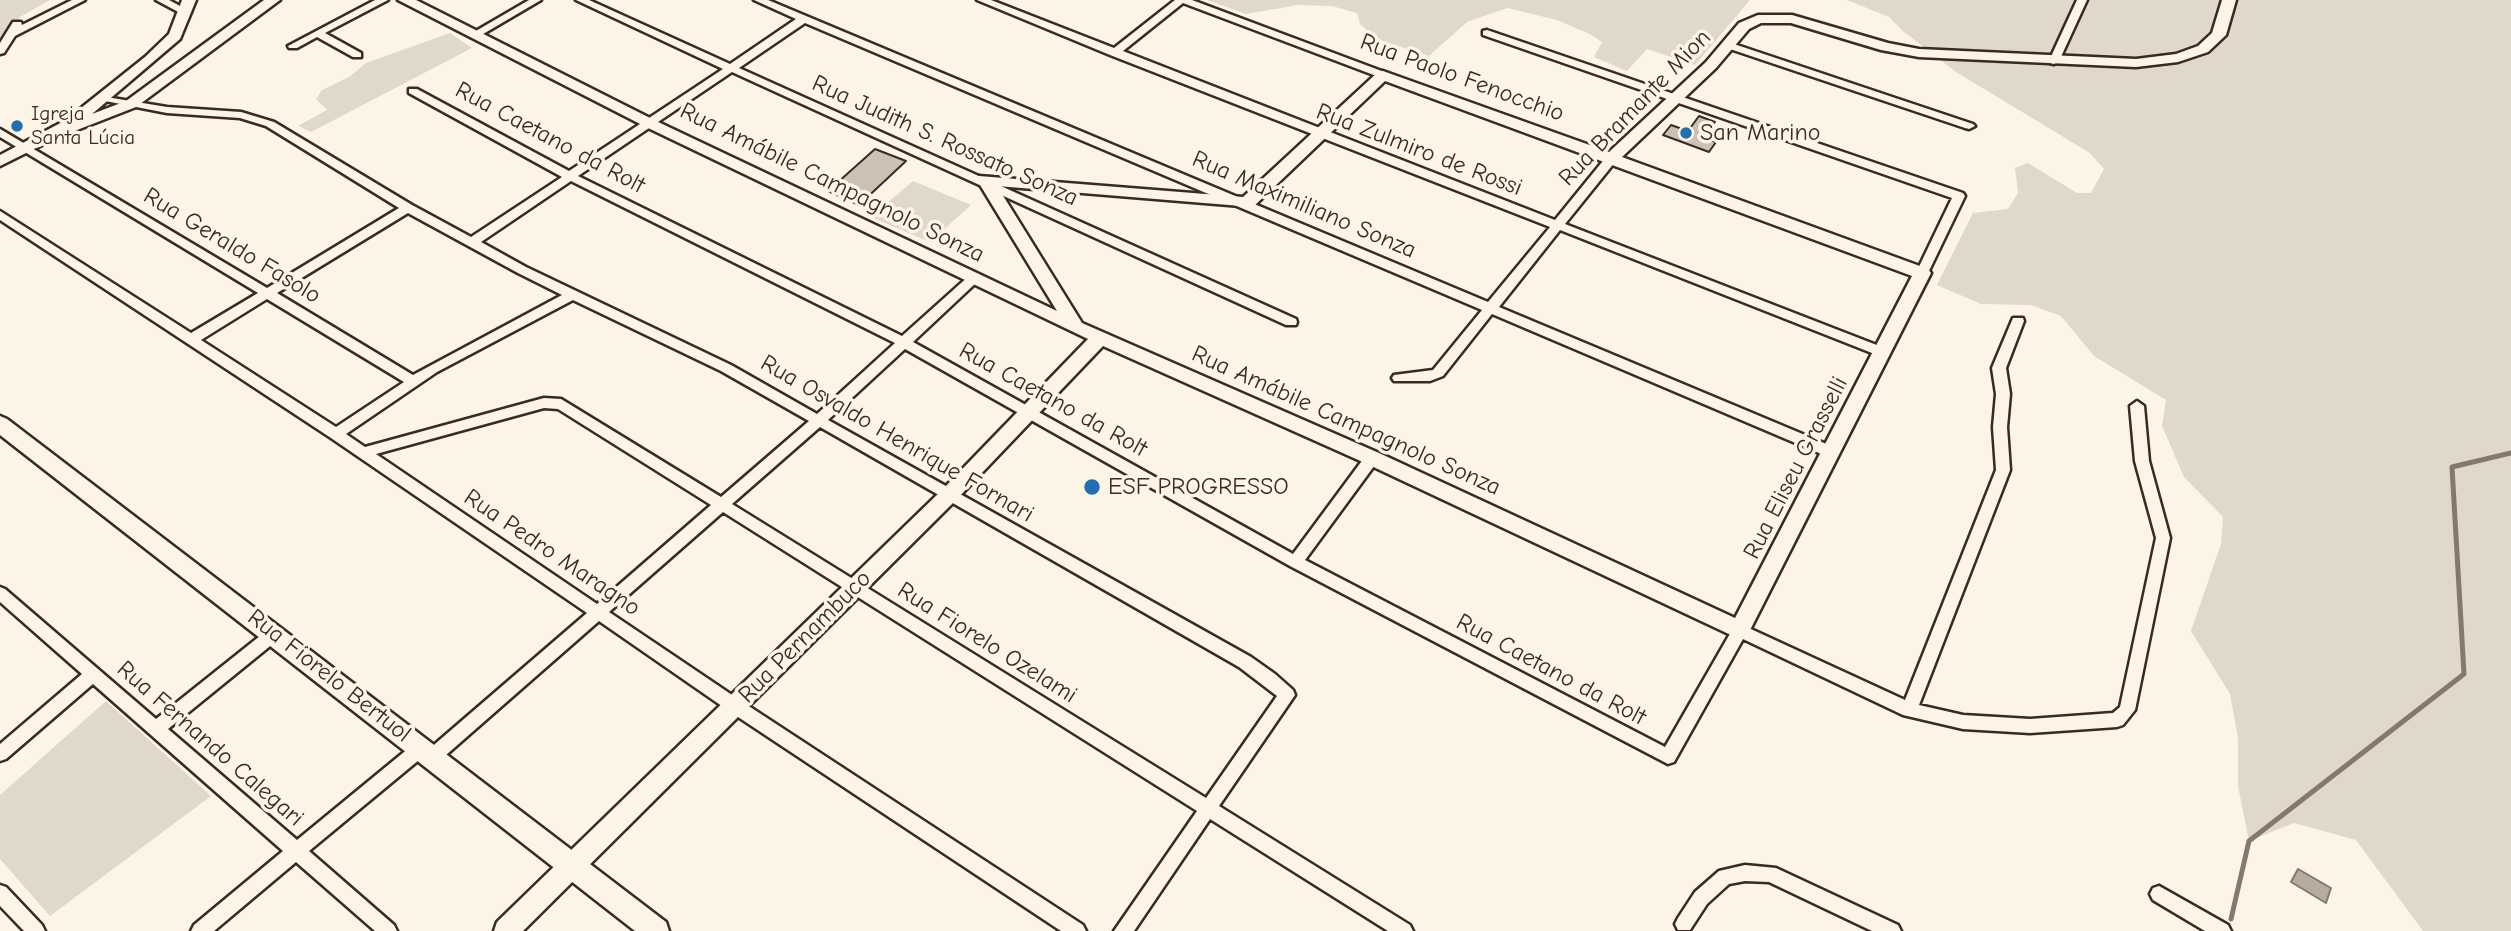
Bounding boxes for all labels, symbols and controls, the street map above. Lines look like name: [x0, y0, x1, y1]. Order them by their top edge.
street label: Rua Bramante Mion: [1553, 24, 1717, 192]
street label: Rua Paolo Fenocchio: [1356, 28, 1568, 128]
street label: Rua Judith S. Rossato Sonza: [807, 69, 1083, 213]
street label: Rua Caetano da Rolt: [450, 76, 650, 200]
street label: Rua Amábile Campagnolo Sonza: [675, 97, 989, 269]
street label: Rua Zulmiro de Rossi: [1312, 97, 1526, 203]
place label: Igreja Santa Lúcia: [31, 101, 135, 151]
marker: Igreja Santa Lúcia: [9, 118, 25, 134]
place label: San Marino: [1700, 119, 1820, 147]
marker: San Marino: [1678, 125, 1694, 141]
street label: Rua Maximiliano Sonza: [1188, 145, 1420, 265]
street label: Rua Geraldo Fasolo: [138, 182, 326, 310]
street label: Rua Caetano da Rolt: [954, 336, 1152, 464]
street label: Rua Amábile Campagnolo Sonza: [1187, 340, 1505, 502]
street label: Rua Osvaldo Henrique Fornari: [755, 349, 1039, 529]
street label: Rua Eliseu Grasselli: [1738, 372, 1854, 564]
place label: ESF PROGRESSO: [1108, 473, 1289, 501]
marker: ESF PROGRESSO: [1082, 477, 1102, 497]
street label: Rua Pedro Maragno: [458, 483, 646, 623]
street label: Rua Pernambuco: [733, 565, 877, 709]
street label: Rua Fiorelo Ozelami: [892, 576, 1082, 710]
street label: Rua Fiorelo Bertuol: [242, 603, 416, 749]
street label: Rua Caetano da Rolt: [1451, 608, 1651, 732]
street label: Rua Fernando Calegari: [111, 655, 309, 833]

